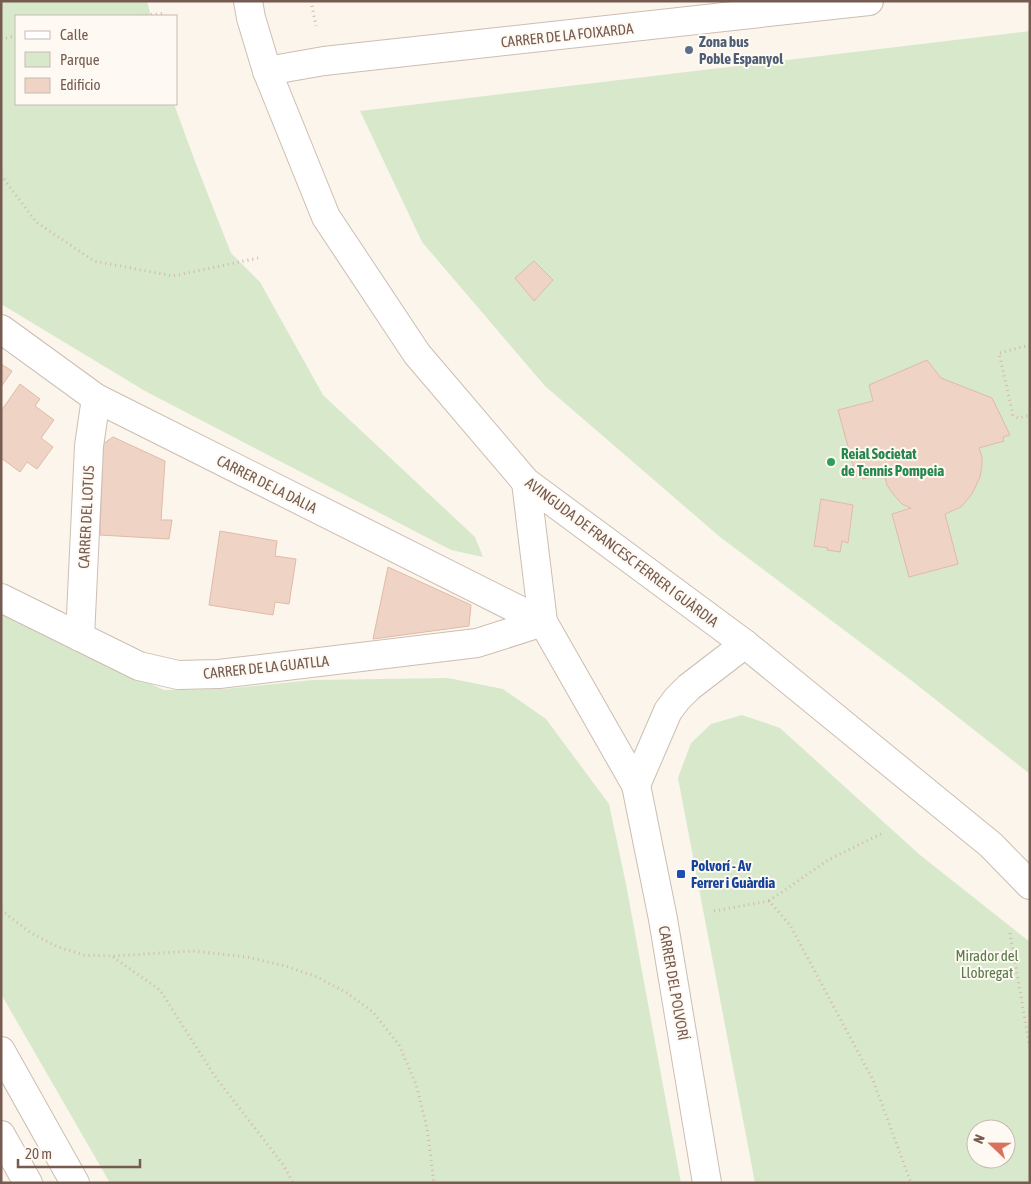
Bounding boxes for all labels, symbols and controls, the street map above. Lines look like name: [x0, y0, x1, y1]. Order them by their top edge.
legend: [15, 15, 178, 105]
street label: CARRER DE LA FOIXARDA: [500, 20, 635, 50]
text: Calle: [60, 26, 89, 43]
place label: Zona bus Poble Espanyol: [699, 33, 784, 67]
marker: Zona bus Poble Espanyol: [683, 44, 695, 56]
text: Parque: [60, 51, 100, 68]
text: Edificio: [60, 76, 101, 93]
place label: Reial Societat de Tennis Pompeia: [841, 445, 944, 479]
street label: CARRER DE LA DÀLIA: [214, 451, 320, 517]
marker: Reial Societat de Tennis Pompeia: [825, 456, 837, 468]
street label: CARRER DEL LOTUS: [75, 465, 97, 569]
street label: AVINGUDA DE FRANCESC FERRER I GUÀRDIA: [522, 474, 722, 630]
street label: CARRER DE LA GUATLLA: [202, 652, 330, 682]
place label: Polvorí - Av Ferrer i Guàrdia: [691, 857, 775, 891]
marker: Polvorí - Av Ferrer i Guàrdia: [675, 868, 687, 880]
street label: CARRER DEL POLVORÍ: [656, 924, 692, 1042]
park label: Mirador del Llobregat: [955, 947, 1019, 981]
north arrow: [966, 1119, 1016, 1169]
text: N: [970, 1132, 988, 1146]
scale bar: [18, 1136, 140, 1168]
text: 20 m: [25, 1145, 52, 1162]

